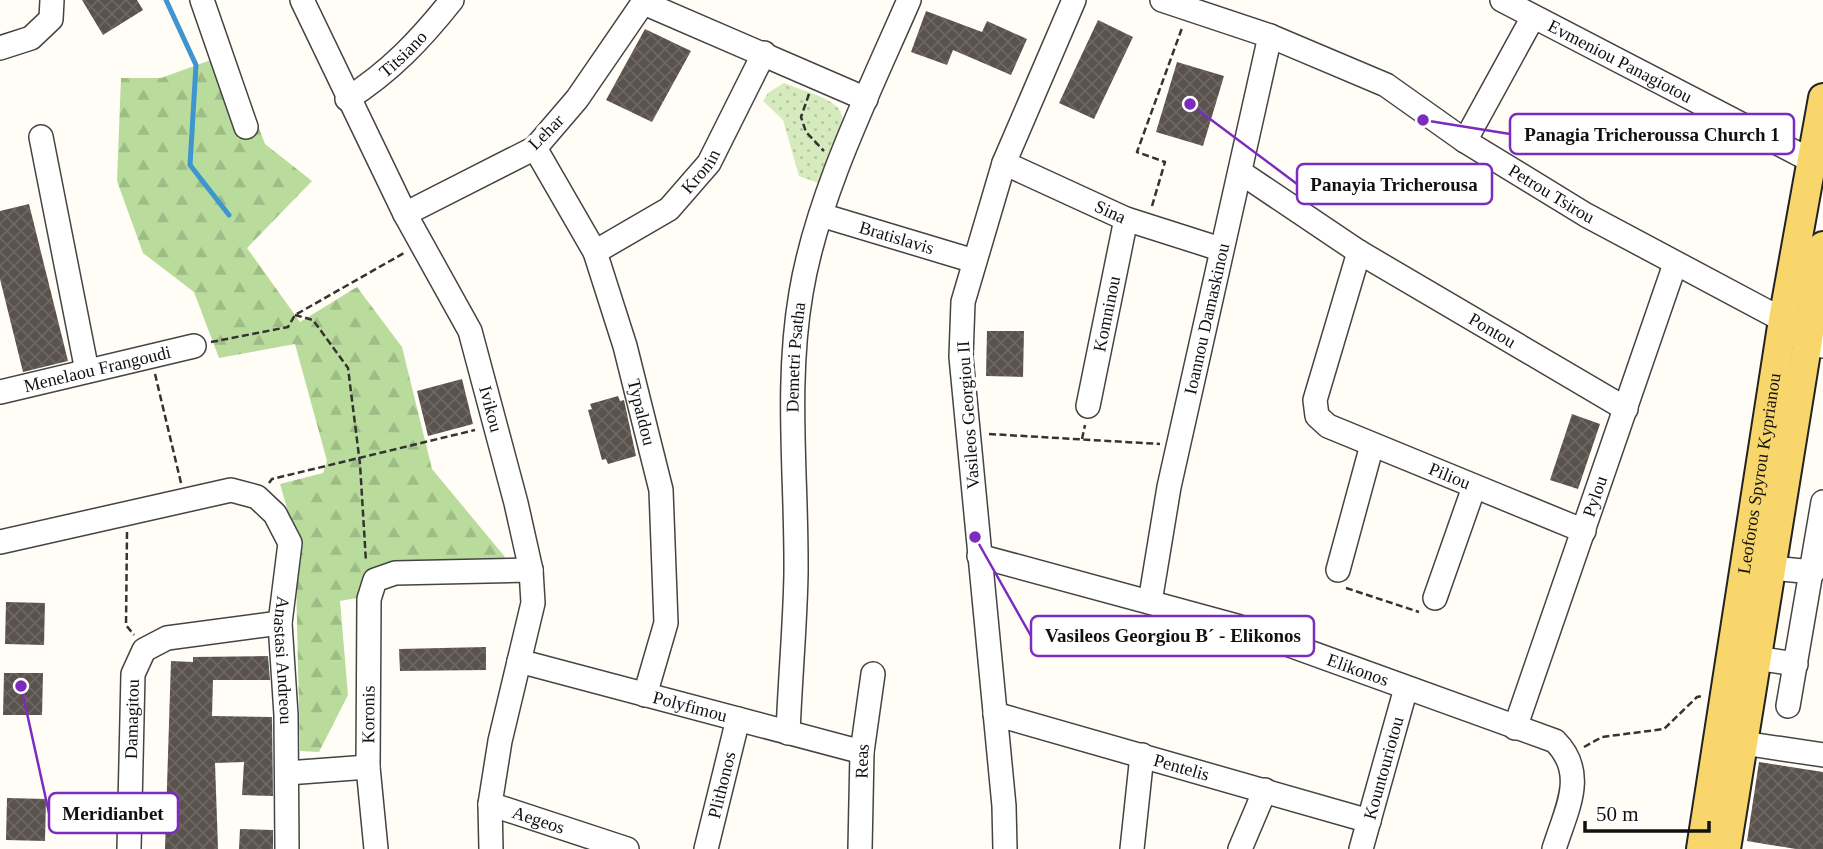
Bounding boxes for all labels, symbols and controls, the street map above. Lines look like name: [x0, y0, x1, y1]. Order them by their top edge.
street label: Evmeniou Panagiotou: [1545, 16, 1695, 107]
street label: Titsiano: [375, 27, 431, 82]
street label: Lehar: [524, 110, 568, 154]
callout: Panagia Tricheroussa Church 1: [1510, 114, 1794, 154]
text: Panagia Tricheroussa Church 1: [1524, 124, 1780, 145]
street label: Kronin: [677, 146, 724, 198]
street label: Petrou Tsirou: [1505, 160, 1598, 228]
callout: Panayia Tricherousa: [1297, 164, 1492, 204]
text: Panayia Tricherousa: [1310, 174, 1478, 195]
street label: Sina: [1092, 196, 1129, 228]
street label: Bratislavis: [857, 217, 936, 258]
street label: Ioannou Damaskinou: [1180, 241, 1233, 396]
street label: Komninou: [1089, 274, 1124, 354]
street label: Demetri Psatha: [783, 301, 809, 413]
street label: Pontou: [1465, 309, 1519, 352]
street label: Vasileos Georgiou II: [953, 340, 983, 490]
street label: Menelaou Frangoudi: [22, 342, 173, 396]
street label: Leoforos Spyrou Kyprianou: [1734, 372, 1785, 575]
street label: Typaldou: [624, 377, 659, 448]
street label: Ivikou: [475, 384, 507, 434]
street label: Piliou: [1426, 459, 1473, 493]
street label: Pylou: [1579, 473, 1611, 520]
street label: Anastasi Andreou: [270, 595, 296, 724]
callout: Vasileos Georgiou B´ - Elikonos: [1031, 616, 1314, 656]
text: Vasileos Georgiou B´ - Elikonos: [1045, 625, 1301, 646]
street label: Elikonos: [1324, 649, 1392, 690]
street label: Damagitou: [121, 679, 143, 759]
street label: Koronis: [358, 685, 378, 743]
street label: Polyfimou: [651, 687, 729, 726]
street label: Kountouriotou: [1360, 714, 1408, 822]
street label: Reas: [851, 742, 873, 779]
street label: Plithonos: [704, 749, 740, 820]
street label: Pentelis: [1151, 750, 1212, 785]
scale bar: [1585, 790, 1709, 834]
callout: Meridianbet: [49, 793, 178, 833]
street label: Aegeos: [510, 802, 567, 838]
text: 50 m: [1596, 802, 1639, 826]
text: Meridianbet: [62, 803, 164, 824]

